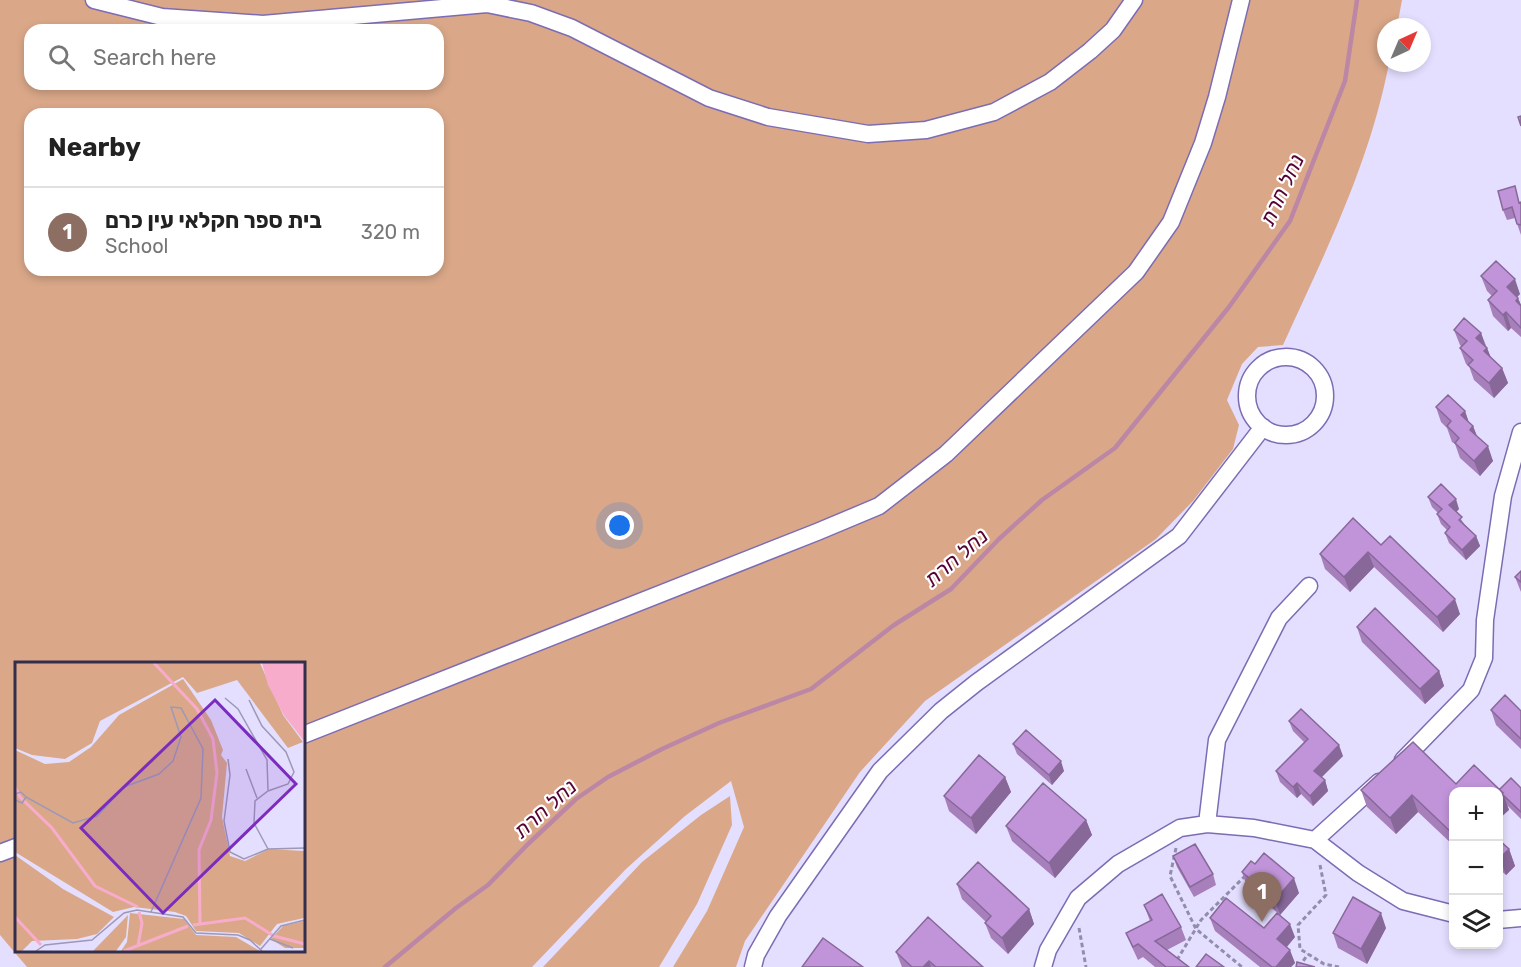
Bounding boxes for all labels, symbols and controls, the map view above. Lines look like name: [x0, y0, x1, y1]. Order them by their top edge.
north arrow: [1377, 18, 1431, 72]
search box: [24, 24, 444, 90]
icon: search: [45, 41, 78, 74]
text: Search here: [93, 44, 216, 71]
text: Nearby: [48, 132, 141, 163]
water label: נחל חרת: [1254, 150, 1309, 229]
text: בית ספר חקלאי עין כרם: [105, 207, 322, 234]
text: 1: [63, 220, 72, 244]
text: 320 m: [361, 220, 420, 244]
text: School: [105, 234, 168, 258]
your location: [605, 511, 634, 540]
water label: נחל חרת: [919, 523, 992, 592]
inset map: [15, 662, 304, 952]
water label: נחל חרת: [508, 774, 581, 843]
map controls: [1449, 787, 1503, 949]
button: +: [1449, 787, 1503, 841]
button: −: [1449, 841, 1503, 895]
pin: 1: [1242, 872, 1282, 922]
button: layers: [1449, 895, 1503, 949]

